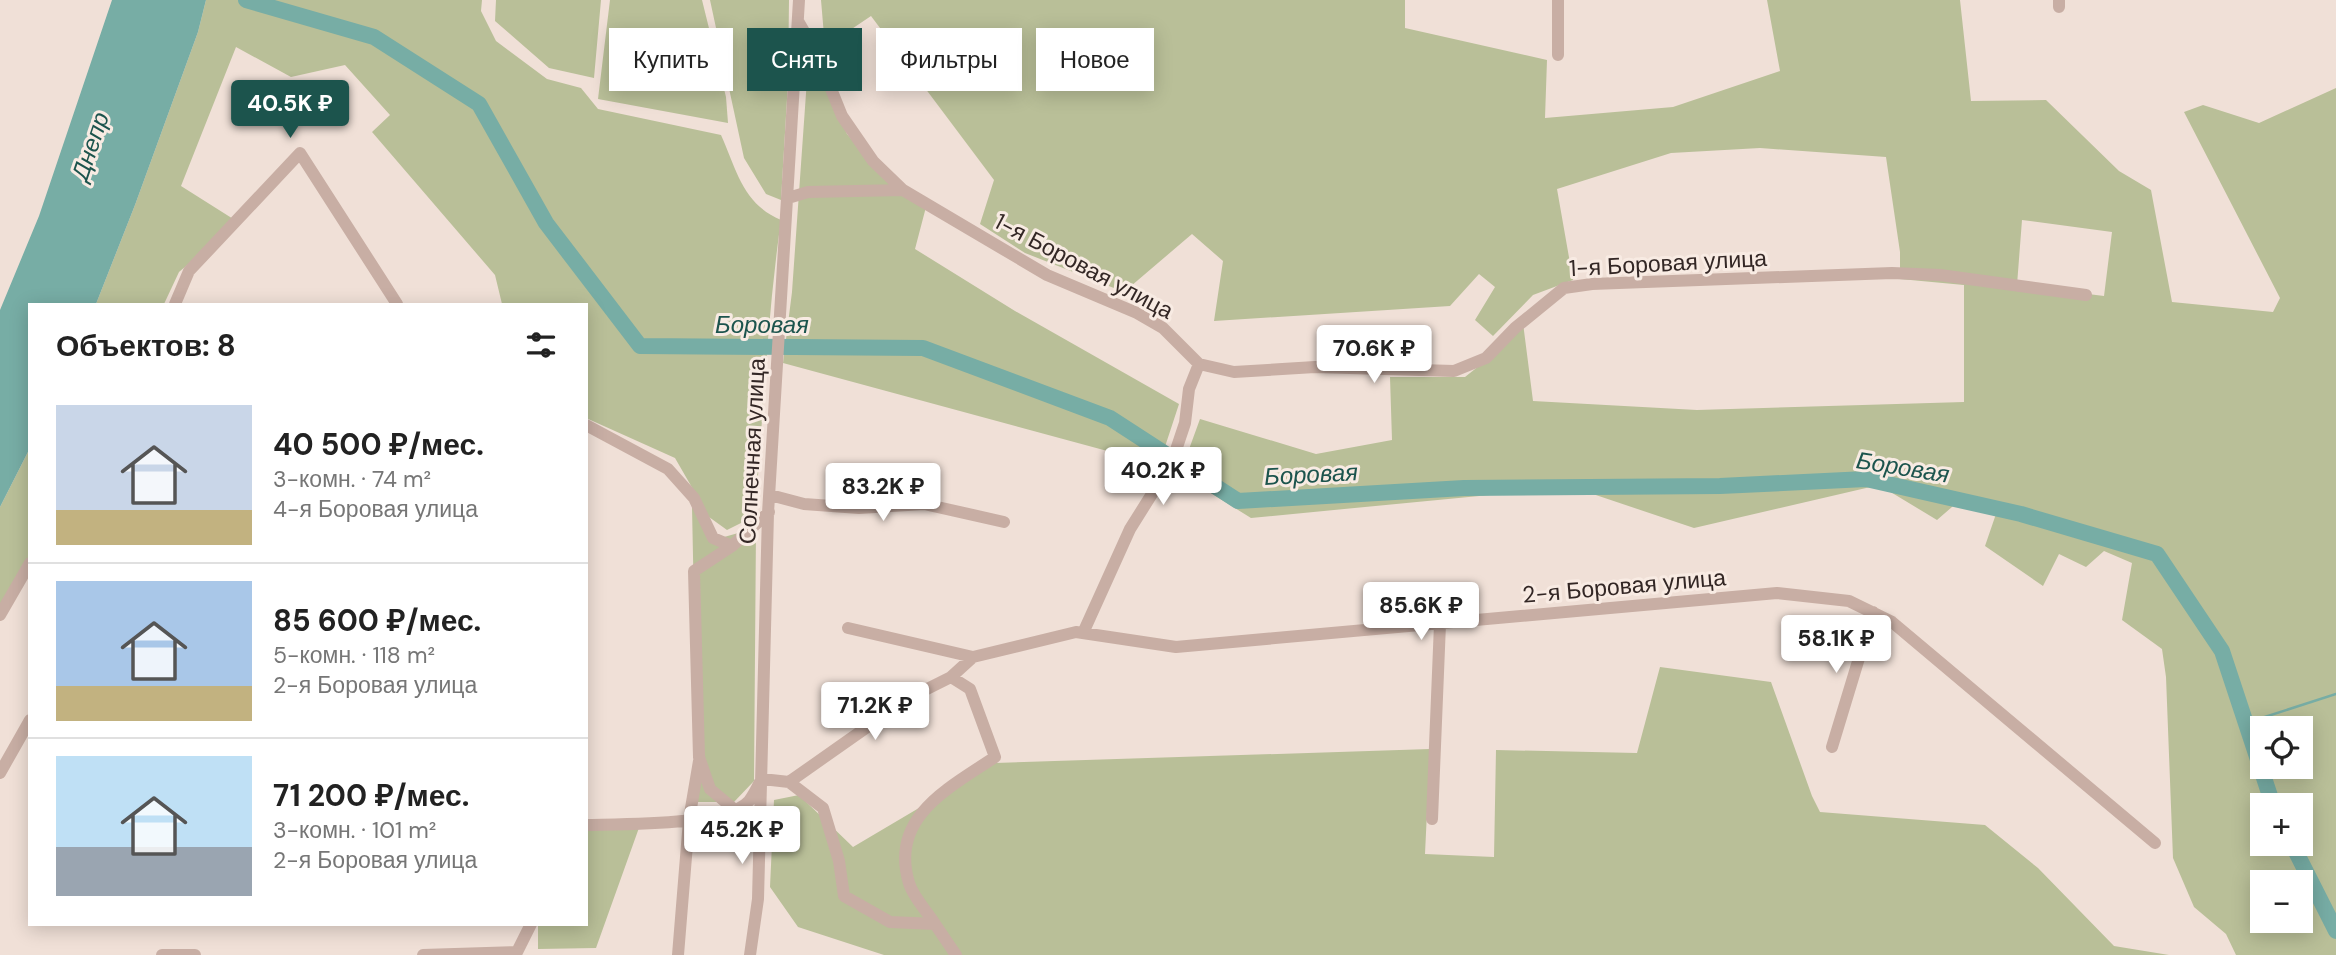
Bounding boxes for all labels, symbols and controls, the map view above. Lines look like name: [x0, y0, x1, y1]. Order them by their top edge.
chip: Купить: [609, 28, 733, 91]
chip: Снять: [747, 28, 862, 91]
chip: Фильтры: [876, 28, 1022, 91]
chip: Новое: [1036, 28, 1154, 91]
pin: 40.5K ₽: [225, 80, 355, 140]
text: 40.5K ₽: [247, 88, 333, 118]
water label: Днепр: [63, 108, 116, 187]
street label: 1-я Боровая улица: [989, 206, 1179, 326]
street label: 1-я Боровая улица: [1568, 243, 1768, 283]
water label: Боровая: [715, 309, 809, 340]
text: Объектов: 8: [56, 326, 236, 365]
icon: filters: [522, 326, 560, 364]
pin: 70.6K ₽: [1309, 326, 1439, 385]
text: 70.6K ₽: [1333, 333, 1415, 363]
street label: Солнечная улица: [732, 357, 772, 545]
text: 40 500 ₽/мес.: [273, 425, 484, 464]
icon: home: [112, 433, 196, 517]
water label: Боровая: [1854, 444, 1952, 490]
pin: 40.2K ₽: [1098, 448, 1228, 507]
text: 40.2K ₽: [1121, 455, 1205, 485]
water label: Боровая: [1263, 456, 1359, 492]
pin: 83.2K ₽: [818, 463, 948, 523]
text: 3-комн. · 74 m²: [273, 464, 431, 494]
text: 83.2K ₽: [842, 471, 924, 501]
text: 4-я Боровая улица: [273, 494, 478, 524]
street label: 2-я Боровая улица: [1521, 562, 1727, 610]
pin: 85.6K ₽: [1356, 582, 1486, 642]
text: 85.6K ₽: [1379, 590, 1463, 620]
text: 85 600 ₽/мес.: [273, 601, 481, 640]
icon: home: [112, 609, 196, 693]
pin: 58.1K ₽: [1771, 616, 1901, 675]
text: 58.1K ₽: [1797, 623, 1875, 653]
text: 5-комн. · 118 m²: [273, 640, 435, 670]
text: 2-я Боровая улица: [273, 670, 477, 700]
pin: 71.2K ₽: [810, 682, 940, 742]
text: 71.2K ₽: [837, 690, 913, 720]
map controls: [2250, 716, 2313, 933]
button: locate: [2250, 716, 2313, 779]
text: 71 200 ₽/мес.: [273, 776, 469, 815]
icon: home: [112, 784, 196, 868]
button: +: [2250, 793, 2313, 856]
pin: 45.2K ₽: [677, 806, 807, 866]
text: 45.2K ₽: [700, 814, 784, 844]
text: 3-комн. · 101 m²: [273, 815, 436, 845]
text: 2-я Боровая улица: [273, 845, 477, 875]
button: −: [2250, 870, 2313, 933]

